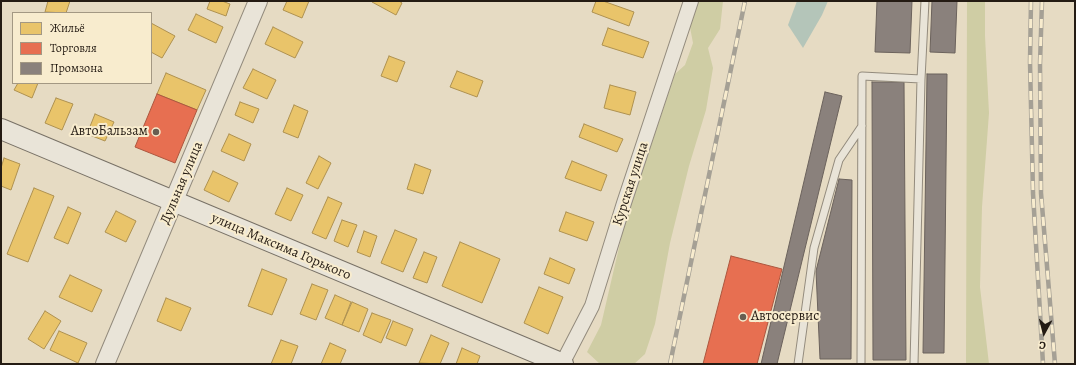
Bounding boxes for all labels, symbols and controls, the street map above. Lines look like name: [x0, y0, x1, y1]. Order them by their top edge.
legend: [12, 12, 152, 84]
text: Жильё: [50, 20, 85, 36]
text: Торговля: [50, 40, 97, 56]
text: Промзона: [50, 60, 103, 76]
place label: АвтоБальзам: [71, 124, 148, 140]
marker: АвтоБальзам: [151, 127, 161, 137]
street label: Дульная улица: [157, 139, 207, 227]
street label: Курская улица: [610, 140, 652, 228]
street label: улица Максима Горького: [209, 210, 353, 284]
place label: Автосервис: [751, 309, 819, 325]
marker: Автосервис: [738, 312, 748, 322]
north arrow: [1024, 313, 1064, 353]
text: С: [1038, 338, 1047, 353]

